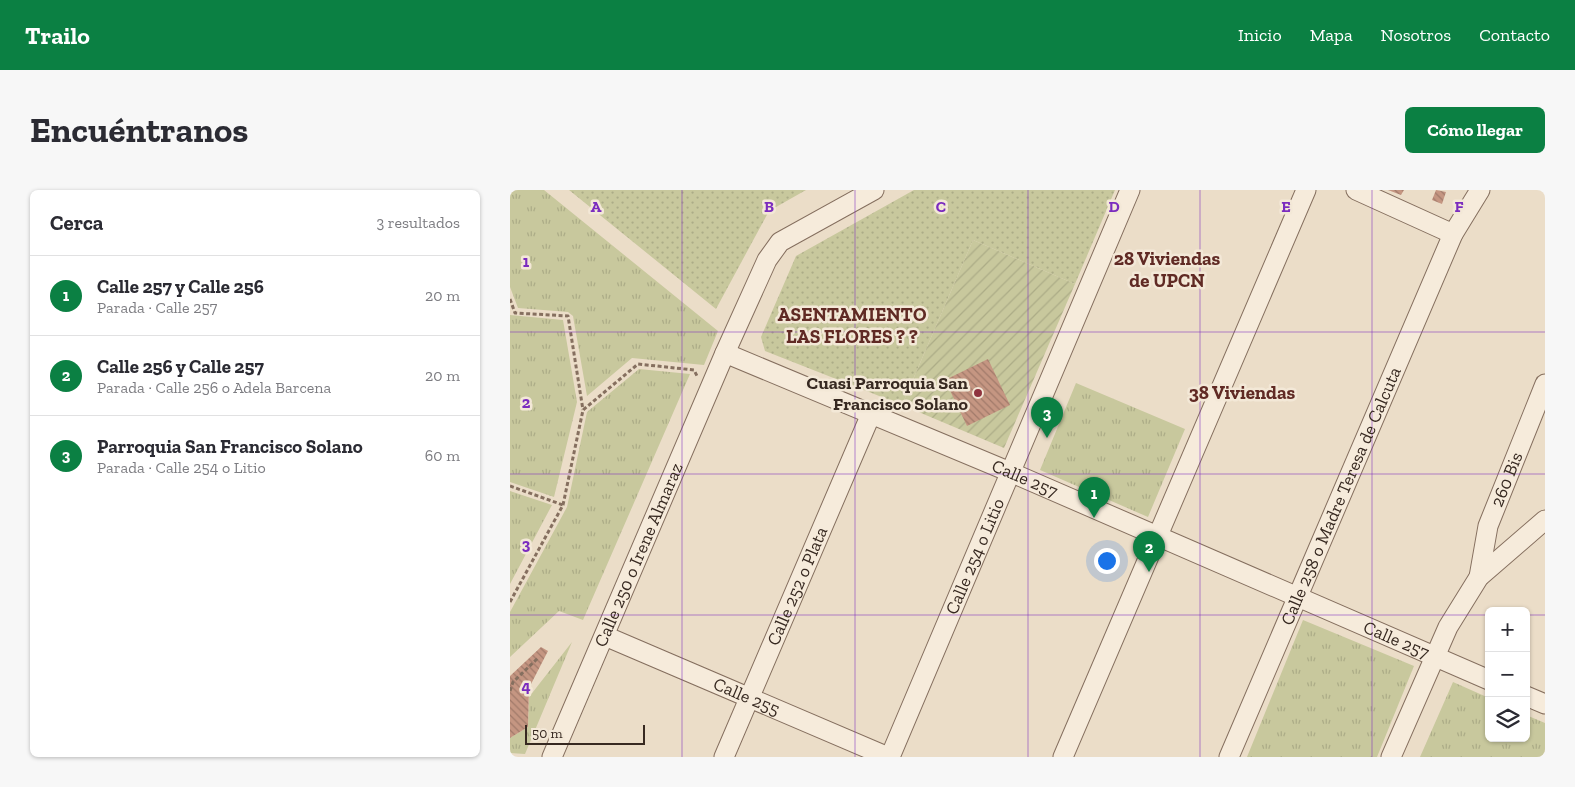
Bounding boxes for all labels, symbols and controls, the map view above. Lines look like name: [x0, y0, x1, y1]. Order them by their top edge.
text: Trailo: [25, 21, 90, 50]
text: Inicio: [1238, 24, 1282, 46]
text: Mapa: [1310, 24, 1353, 46]
text: Nosotros: [1381, 24, 1451, 46]
text: Contacto: [1479, 24, 1550, 46]
button: Cómo llegar: [1405, 107, 1545, 153]
text: Encuéntranos: [30, 109, 248, 151]
text: A: [591, 197, 602, 216]
text: B: [764, 197, 774, 216]
text: C: [936, 197, 946, 216]
text: D: [1108, 197, 1120, 216]
text: E: [1281, 197, 1291, 216]
text: F: [1454, 197, 1464, 216]
text: Cerca: [50, 210, 103, 235]
text: 3 resultados: [376, 213, 460, 232]
district label: 28 Viviendas de UPCN: [1114, 247, 1221, 292]
text: 1: [523, 252, 530, 271]
text: Calle 257 y Calle 256: [97, 275, 264, 298]
text: 1: [63, 286, 69, 305]
text: 20 m: [425, 286, 460, 305]
text: Parada · Calle 257: [97, 298, 217, 317]
district label: ASENTAMIENTO LAS FLORES ? ?: [778, 303, 927, 348]
text: Calle 256 y Calle 257: [97, 355, 264, 378]
street label: Calle 258 o Madre Teresa de Calcuta: [1276, 363, 1406, 628]
text: 2: [62, 366, 70, 385]
text: 20 m: [425, 366, 460, 385]
place label: Cuasi Parroquia San Francisco Solano: [807, 372, 969, 415]
text: Parada · Calle 256 o Adela Barcena: [97, 378, 331, 397]
district label: 38 Viviendas: [1189, 381, 1296, 404]
marker: Cuasi Parroquia San Francisco Solano: [972, 387, 984, 399]
text: 2: [522, 393, 531, 412]
pin: 3: [1031, 397, 1063, 438]
text: Parroquia San Francisco Solano: [97, 435, 363, 458]
text: 3: [62, 446, 70, 465]
text: 60 m: [425, 446, 460, 465]
street label: 260 Bis: [1486, 449, 1528, 510]
street label: Calle 257: [989, 455, 1062, 503]
text: Parada · Calle 254 o Litio: [97, 458, 266, 477]
street label: Calle 250 o Irene Almaraz: [589, 459, 688, 650]
pin: 1: [1078, 477, 1110, 518]
street label: Calle 254 o Litio: [941, 495, 1009, 618]
street label: Calle 252 o Plata: [762, 523, 832, 649]
pin: 2: [1133, 531, 1165, 572]
text: 3: [522, 535, 531, 554]
your location: [1094, 548, 1120, 574]
map controls: [1485, 607, 1530, 742]
button: +: [1485, 607, 1530, 652]
street label: Calle 257: [1360, 616, 1433, 664]
button: −: [1485, 652, 1530, 697]
street label: Calle 255: [710, 673, 783, 720]
text: 4: [521, 677, 531, 696]
button: layers: [1485, 697, 1530, 742]
scale bar: [525, 722, 645, 745]
text: 50 m: [532, 725, 563, 742]

